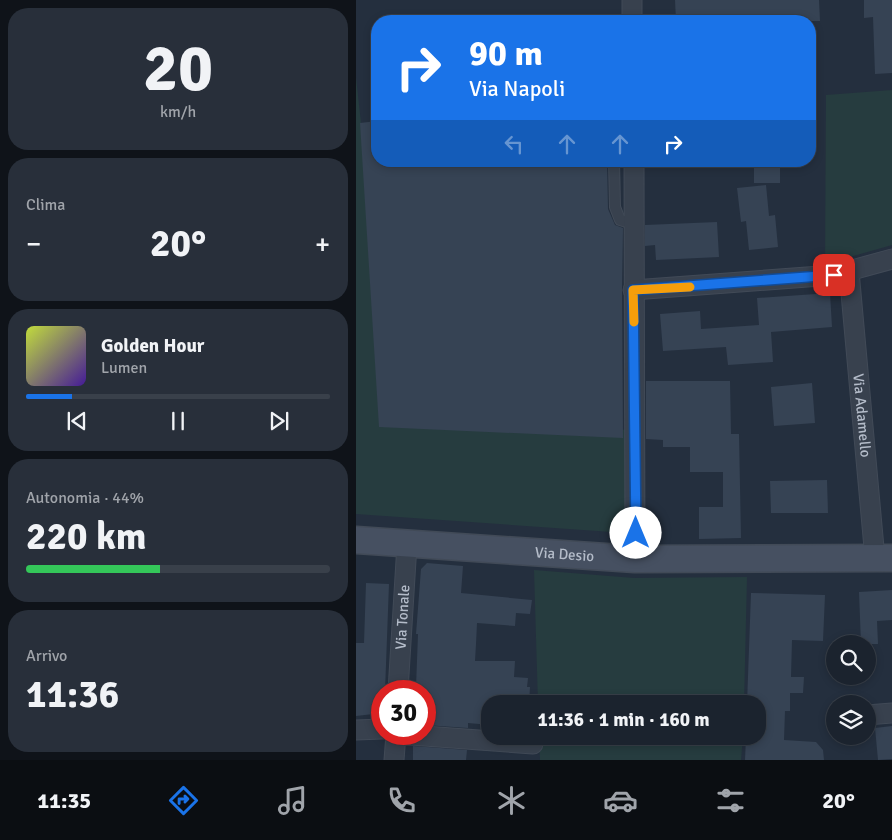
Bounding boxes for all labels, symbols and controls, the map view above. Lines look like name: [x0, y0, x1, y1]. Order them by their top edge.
text: 20: [143, 29, 213, 109]
text: 90 m: [469, 32, 543, 75]
icon: right: [386, 35, 451, 100]
text: Via Napoli: [469, 75, 565, 102]
text: km/h: [160, 102, 196, 122]
icon: left: [500, 130, 528, 158]
icon: ahead: [553, 130, 581, 158]
icon: ahead: [606, 130, 634, 158]
icon: right: [659, 130, 687, 158]
text: Clima: [26, 195, 65, 215]
text: 20°: [150, 220, 206, 267]
text: −: [26, 227, 41, 261]
text: +: [315, 227, 330, 261]
pin: [813, 254, 855, 296]
icon: arrive: [820, 261, 848, 289]
text: Golden Hour: [101, 334, 204, 358]
text: Lumen: [101, 358, 147, 378]
street label: Via Adamello: [849, 373, 875, 458]
icon: previous: [63, 407, 91, 435]
icon: pause: [164, 407, 192, 435]
icon: next: [265, 407, 293, 435]
text: Autonomia · 44%: [26, 488, 144, 508]
position arrow: [609, 506, 661, 558]
text: 220 km: [26, 513, 147, 560]
street label: Via Desio: [534, 543, 595, 565]
street label: Via Tonale: [392, 584, 413, 650]
map controls: [826, 635, 876, 745]
button: search: [826, 635, 876, 685]
text: Arrivo: [26, 646, 67, 666]
text: 11:36: [26, 671, 119, 718]
speed limit sign: 30: [371, 680, 436, 745]
button: layers: [826, 695, 876, 745]
text: 11:36 · 1 min · 160 m: [537, 708, 710, 732]
icon: directions: [166, 783, 201, 818]
icon: music: [275, 783, 310, 818]
icon: phone: [384, 783, 419, 818]
icon: climate: [494, 783, 529, 818]
icon: car: [603, 783, 638, 818]
icon: filters: [713, 783, 748, 818]
text: 11:35: [37, 787, 91, 814]
text: 20°: [822, 787, 855, 814]

